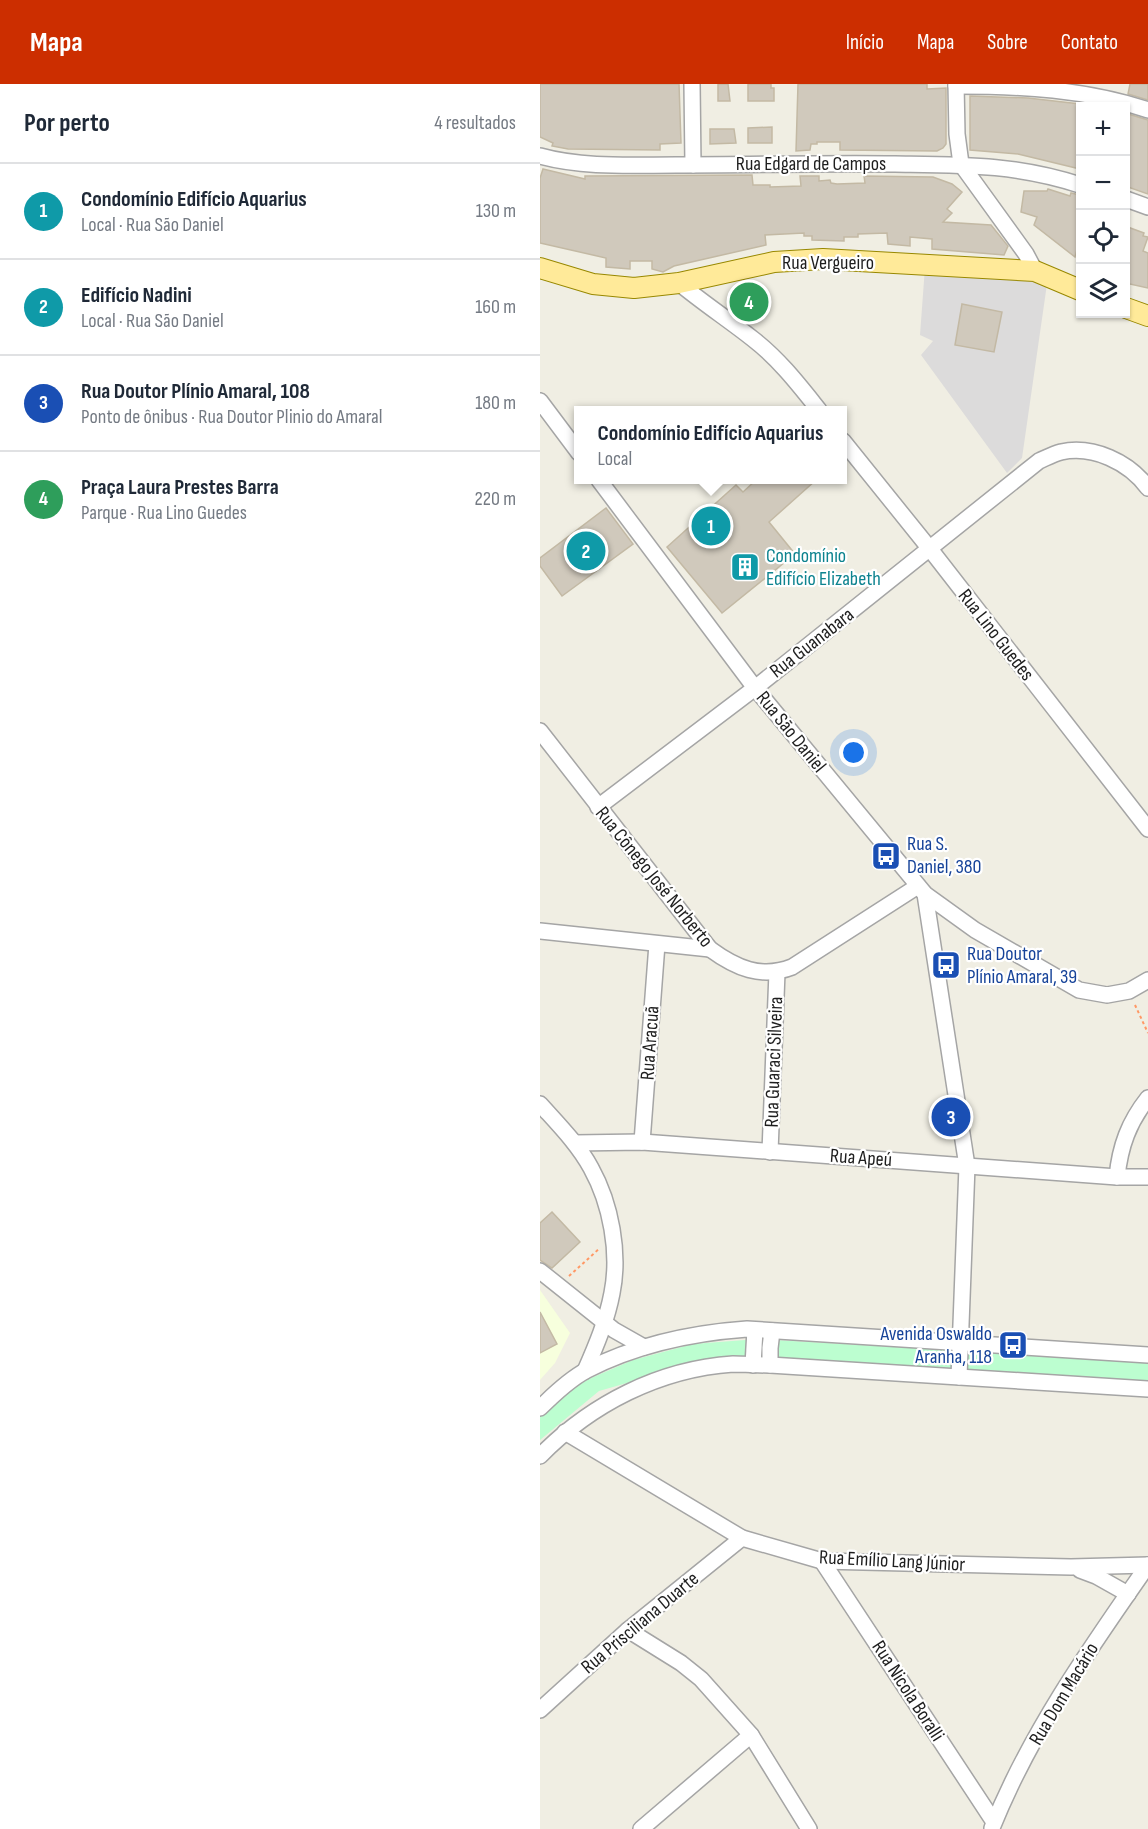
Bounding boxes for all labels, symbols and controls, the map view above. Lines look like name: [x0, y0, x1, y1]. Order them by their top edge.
text: Mapa: [30, 26, 83, 59]
text: Início: [846, 30, 884, 55]
text: Mapa: [917, 30, 954, 55]
text: Sobre: [987, 30, 1028, 55]
text: Contato: [1061, 30, 1118, 55]
map controls: [1076, 102, 1130, 318]
button: +: [1076, 102, 1130, 156]
text: Por perto: [24, 108, 110, 139]
text: 4 resultados: [434, 111, 516, 135]
street label: Rua Edgard de Campos: [736, 152, 886, 176]
button: −: [1076, 156, 1130, 210]
text: Condomínio Edifício Aquarius: [81, 186, 307, 213]
text: 1: [40, 199, 47, 223]
text: 130 m: [476, 199, 516, 223]
button: locate: [1076, 210, 1130, 264]
text: Local · Rua São Daniel: [81, 213, 224, 237]
street label: Rua Vergueiro: [782, 251, 874, 275]
button: layers: [1076, 264, 1130, 318]
pin: 4: [730, 280, 768, 324]
text: Edifício Nadini: [81, 282, 192, 309]
text: 2: [39, 295, 48, 319]
text: 160 m: [475, 295, 516, 319]
text: Local · Rua São Daniel: [81, 309, 224, 333]
text: Rua Doutor Plínio Amaral, 108: [81, 378, 310, 405]
text: 3: [39, 391, 48, 415]
text: 180 m: [475, 391, 516, 415]
text: Ponto de ônibus · Rua Doutor Plinio do Amaral: [81, 405, 383, 429]
popup: [574, 406, 847, 484]
text: Condomínio Edifício Aquarius: [598, 420, 823, 447]
text: Local: [598, 447, 632, 471]
text: Praça Laura Prestes Barra: [81, 474, 279, 501]
text: 4: [39, 487, 48, 511]
text: 220 m: [475, 487, 516, 511]
text: Parque · Rua Lino Guedes: [81, 501, 247, 525]
pin: 1: [692, 504, 730, 548]
pin: 2: [566, 528, 606, 574]
place label: Condomínio Edifício Elizabeth: [766, 544, 881, 591]
building icon: Condomínio Edifício Elizabeth: [729, 551, 761, 583]
street label: Rua Lino Guedes: [953, 584, 1039, 686]
street label: Rua Guanabara: [765, 603, 859, 683]
street label: Rua São Daniel: [751, 686, 831, 778]
your location: [839, 738, 868, 767]
street label: Rua Cônego José Norberto: [590, 802, 718, 952]
place label: Rua S. Daniel, 380: [907, 832, 982, 879]
bus stop icon: Rua S. Daniel, 380: [870, 840, 902, 872]
place label: Rua Doutor Plínio Amaral, 39: [967, 942, 1077, 989]
bus stop icon: Rua Doutor Plínio Amaral, 39: [930, 949, 962, 981]
street label: Rua Guaraci Silveira: [760, 996, 788, 1128]
street label: Rua Aracuã: [635, 1005, 665, 1081]
pin: 3: [932, 1094, 970, 1140]
street label: Rua Apeú: [829, 1144, 893, 1172]
place label: Avenida Oswaldo Aranha, 118: [879, 1322, 992, 1369]
bus stop icon: Avenida Oswaldo Aranha, 118: [997, 1329, 1029, 1361]
street label: Rua Emílio Lang Júnior: [818, 1545, 966, 1577]
street label: Rua Prisciliana Duarte: [576, 1567, 704, 1679]
street label: Rua Nicola Boralli: [867, 1636, 949, 1746]
street label: Rua Dom Macário: [1024, 1638, 1104, 1750]

